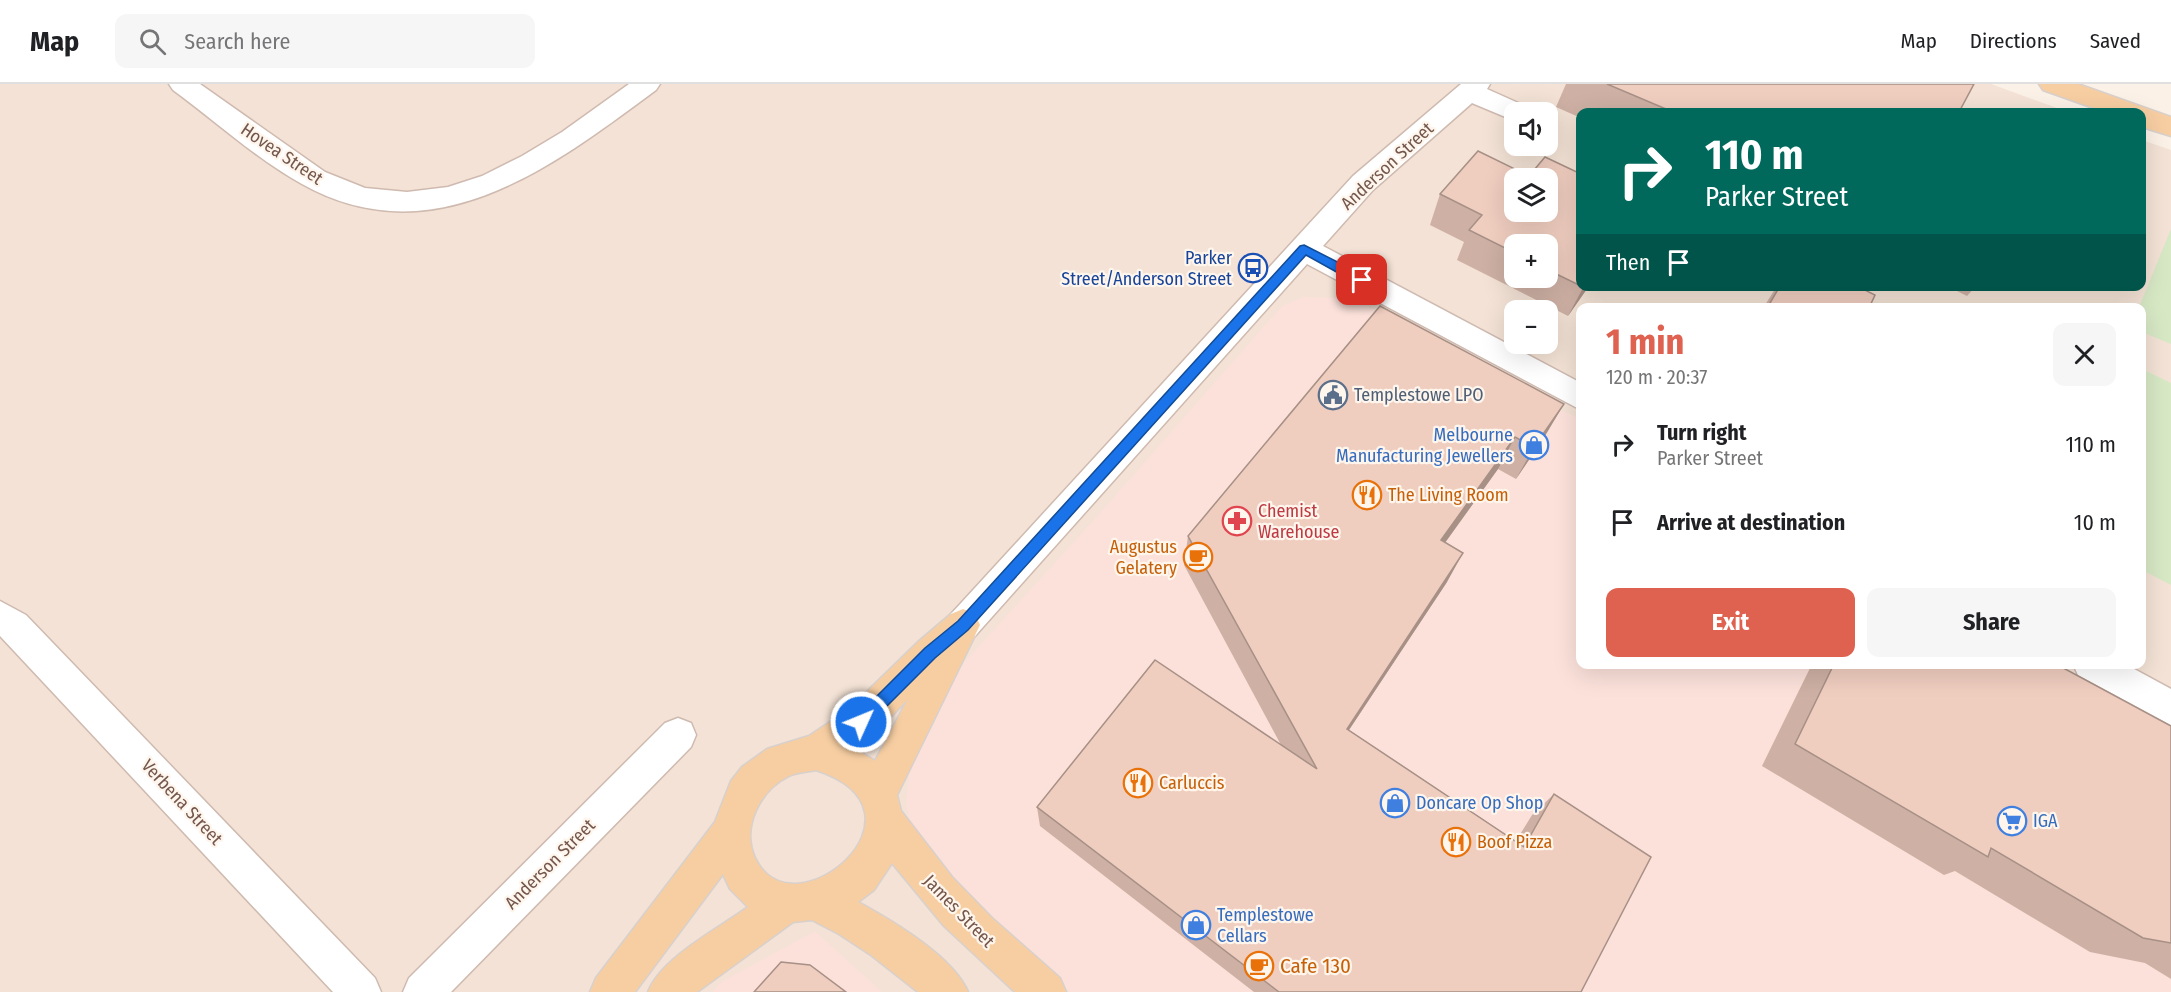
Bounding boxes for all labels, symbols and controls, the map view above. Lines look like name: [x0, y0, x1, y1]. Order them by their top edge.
search box: [115, 14, 535, 68]
text: Map: [30, 25, 79, 58]
icon: search: [136, 25, 169, 58]
text: Search here: [184, 28, 290, 55]
text: Map: [1900, 28, 1937, 54]
text: Directions: [1970, 28, 2057, 54]
text: Saved: [2090, 28, 2141, 54]
map controls: [1504, 102, 1558, 354]
button: sound: [1504, 102, 1558, 156]
street label: Anderson Street: [1336, 117, 1438, 215]
street label: Hovea Street: [237, 119, 327, 190]
text: 110 m: [1705, 130, 1804, 180]
icon: right: [1606, 132, 1684, 210]
button: layers: [1504, 168, 1558, 222]
text: Parker Street: [1705, 181, 1848, 213]
button: +: [1504, 234, 1558, 288]
icon: arrive: [1662, 246, 1695, 279]
place label: Parker Street/Anderson Street: [1061, 247, 1233, 290]
text: Then: [1606, 249, 1650, 276]
bus stop icon: Parker Street/Anderson Street: [1237, 252, 1269, 284]
pin: [1336, 254, 1387, 305]
icon: arrive: [1345, 263, 1378, 296]
button: −: [1504, 300, 1558, 354]
text: 1 min: [1606, 320, 1684, 364]
button: close: [2053, 323, 2116, 386]
text: 120 m · 20:37: [1606, 365, 1707, 389]
public building icon: Templestowe LPO: [1317, 379, 1349, 411]
place label: Templestowe LPO: [1354, 384, 1484, 406]
text: Turn right: [1657, 419, 1746, 446]
place label: Melbourne Manufacturing Jewellers: [1336, 424, 1513, 467]
icon: right: [1606, 428, 1639, 461]
shop icon: Melbourne Manufacturing Jewellers: [1518, 429, 1550, 461]
text: 110 m: [2066, 431, 2116, 458]
text: Parker Street: [1657, 446, 1763, 470]
restaurant icon: The Living Room: [1351, 479, 1383, 511]
place label: The Living Room: [1388, 484, 1509, 506]
place label: Chemist Warehouse: [1258, 500, 1339, 543]
pharmacy icon: Chemist Warehouse: [1221, 505, 1253, 537]
icon: arrive: [1606, 506, 1639, 539]
text: Arrive at destination: [1657, 509, 1845, 536]
text: 10 m: [2074, 509, 2116, 536]
place label: Augustus Gelatery: [1110, 536, 1177, 579]
cafe icon: Augustus Gelatery: [1182, 541, 1214, 573]
button: Exit: [1606, 588, 1855, 657]
button: Share: [1867, 588, 2116, 657]
position arrow: [829, 690, 893, 754]
street label: Verbena Street: [137, 755, 227, 849]
restaurant icon: Carluccis: [1122, 767, 1154, 799]
place label: Carluccis: [1159, 772, 1225, 794]
shop icon: Doncare Op Shop: [1379, 787, 1411, 819]
place label: Doncare Op Shop: [1416, 792, 1543, 814]
supermarket icon: IGA: [1996, 805, 2028, 837]
place label: IGA: [2033, 810, 2058, 832]
street label: Anderson Street: [500, 814, 600, 914]
restaurant icon: Boof Pizza: [1440, 826, 1472, 858]
place label: Boof Pizza: [1477, 831, 1552, 853]
street label: James Street: [919, 870, 999, 952]
place label: Templestowe Cellars: [1217, 904, 1314, 947]
shop icon: Templestowe Cellars: [1180, 909, 1212, 941]
cafe icon: Cafe 130: [1243, 950, 1275, 982]
place label: Cafe 130: [1280, 953, 1351, 979]

